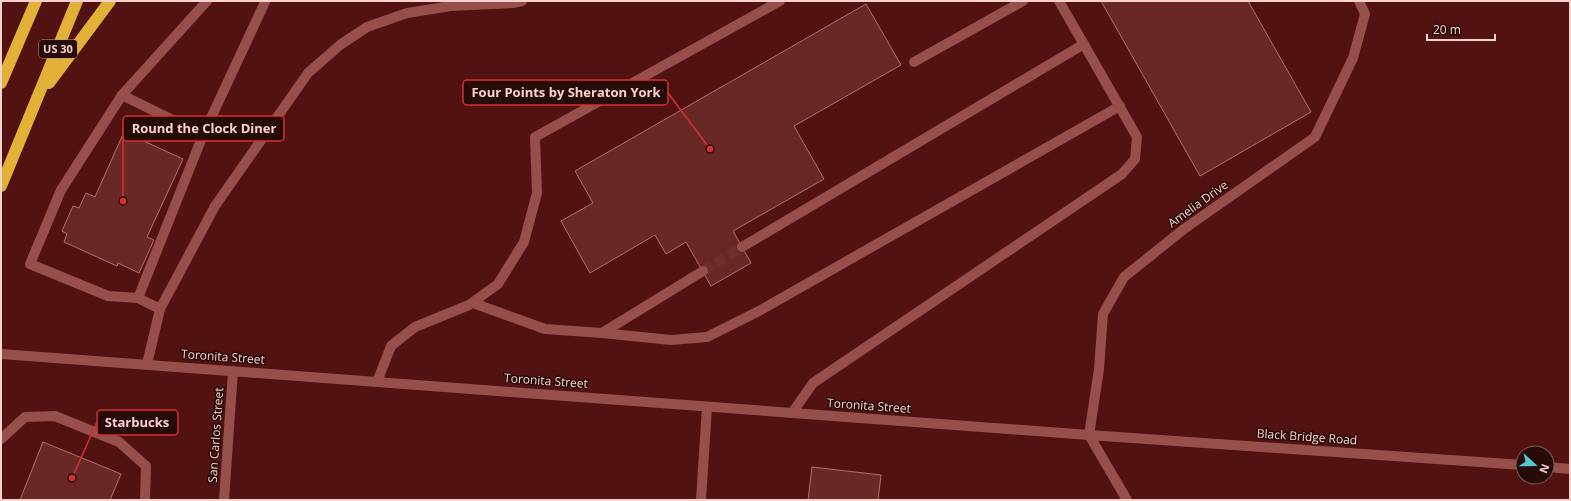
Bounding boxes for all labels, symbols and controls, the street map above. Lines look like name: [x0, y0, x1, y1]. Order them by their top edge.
scale bar: [1427, 16, 1495, 42]
text: 20 m: [1433, 21, 1461, 38]
road number: US 30: [39, 40, 77, 58]
callout: Four Points by Sheraton York: [463, 80, 668, 105]
text: Four Points by Sheraton York: [471, 83, 661, 101]
callout: Round the Clock Diner: [123, 116, 284, 141]
text: Round the Clock Diner: [132, 119, 276, 137]
street label: Amelia Drive: [1164, 176, 1231, 231]
street label: Toronita Street: [181, 345, 265, 368]
street label: Toronita Street: [504, 369, 588, 392]
street label: San Carlos Street: [204, 387, 227, 483]
street label: Toronita Street: [827, 394, 911, 417]
callout: Starbucks: [97, 410, 178, 435]
text: Starbucks: [105, 413, 169, 431]
street label: Black Bridge Road: [1256, 425, 1358, 448]
north arrow: [1515, 445, 1555, 485]
text: N: [1536, 462, 1553, 476]

